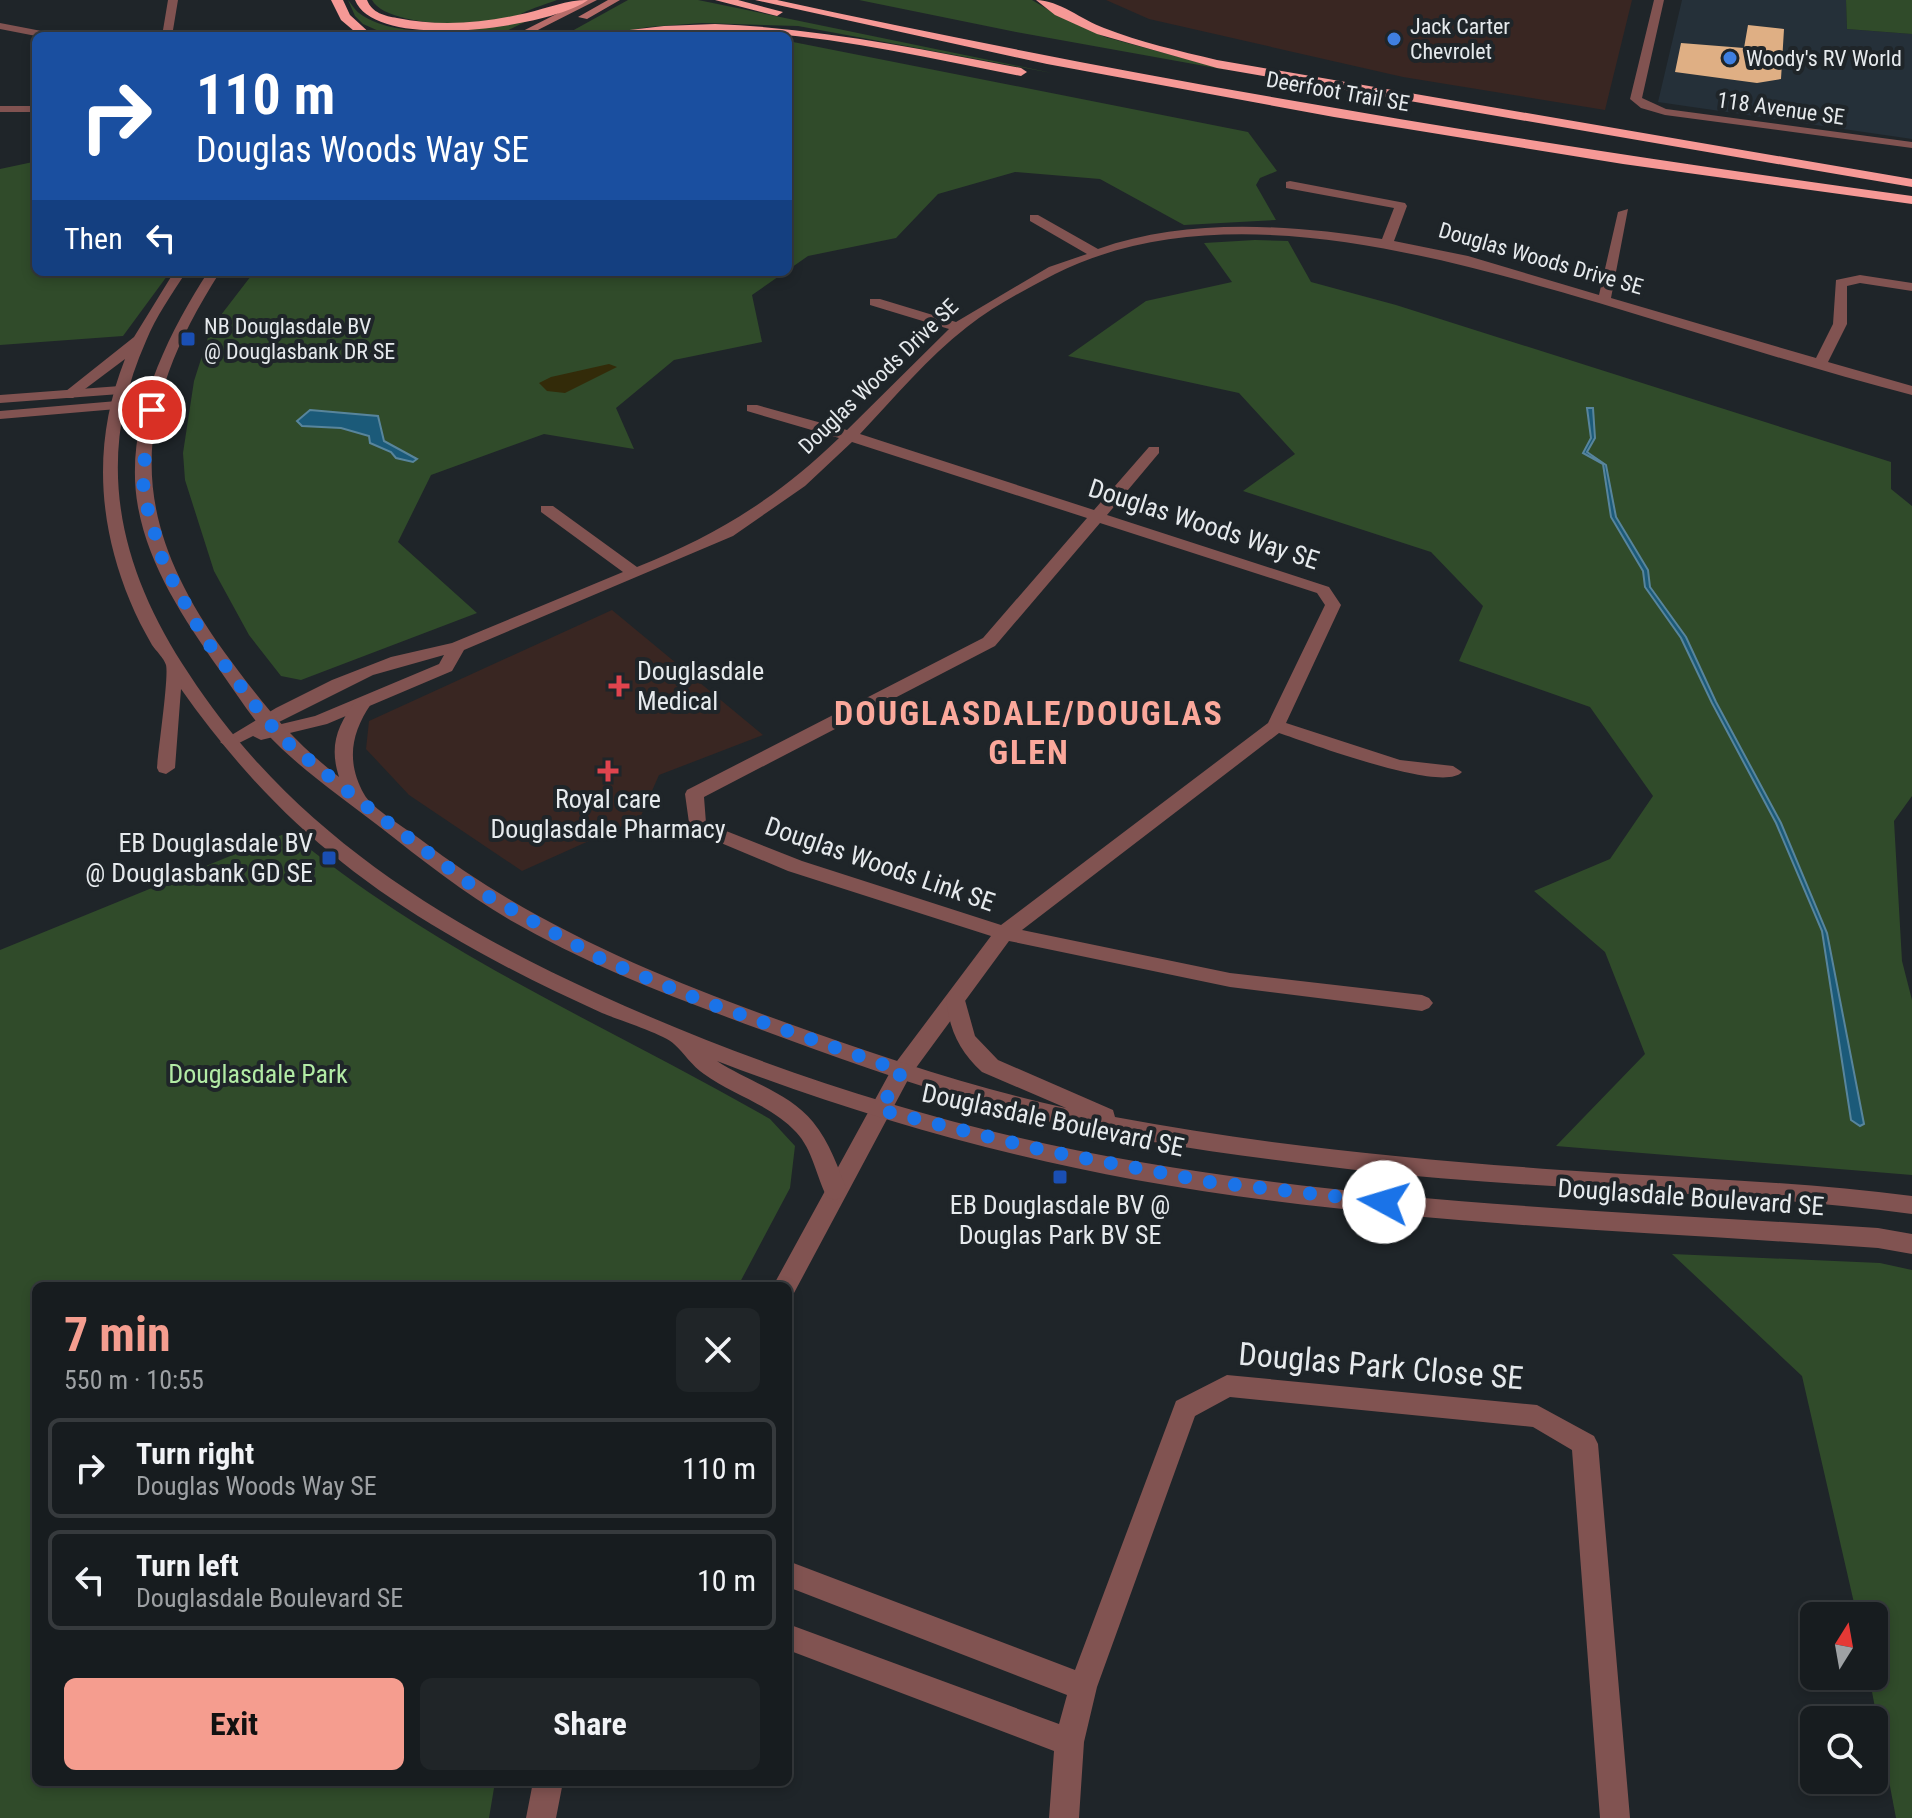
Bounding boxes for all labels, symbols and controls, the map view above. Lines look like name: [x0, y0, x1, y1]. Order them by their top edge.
place label: Jack Carter Chevrolet: [1410, 14, 1510, 64]
marker: Jack Carter Chevrolet: [1385, 30, 1403, 48]
place label: Woody's RV World: [1746, 46, 1902, 71]
marker: Woody's RV World: [1721, 49, 1739, 67]
text: 110 m: [196, 62, 335, 128]
icon: right: [64, 64, 168, 168]
street label: Deerfoot Trail SE: [1264, 67, 1412, 116]
street label: 118 Avenue SE: [1716, 87, 1846, 130]
text: Douglas Woods Way SE: [196, 129, 529, 171]
icon: left: [139, 216, 183, 260]
street label: Douglas Woods Drive SE: [1436, 217, 1646, 300]
text: Then: [64, 221, 123, 256]
street label: Douglas Woods Drive SE: [794, 294, 963, 459]
place label: NB Douglasdale BV @ Douglasbank DR SE: [204, 314, 395, 364]
marker: NB Douglasdale BV @ Douglasbank DR SE: [179, 330, 197, 348]
pin: [118, 376, 186, 444]
icon: arrive: [130, 388, 174, 432]
street label: Douglas Woods Way SE: [1085, 473, 1323, 575]
place label: Douglasdale Medical: [637, 656, 764, 716]
marker: Douglasdale Medical: [608, 675, 630, 697]
district label: DOUGLASDALE/DOUGLAS GLEN: [834, 693, 1224, 772]
marker: Royal care Douglasdale Pharmacy: [599, 762, 617, 780]
place label: Royal care Douglasdale Pharmacy: [490, 784, 726, 844]
street label: Douglas Woods Link SE: [761, 811, 999, 917]
place label: EB Douglasdale BV @ Douglasbank GD SE: [85, 828, 313, 888]
marker: EB Douglasdale BV @ Douglasbank GD SE: [320, 849, 338, 867]
park label: Douglasdale Park: [168, 1059, 348, 1089]
street label: Douglasdale Boulevard SE: [919, 1078, 1187, 1162]
position arrow: [1342, 1160, 1426, 1244]
marker: EB Douglasdale BV @ Douglas Park BV SE: [1051, 1168, 1069, 1186]
street label: Douglasdale Boulevard SE: [1557, 1173, 1825, 1221]
place label: EB Douglasdale BV @ Douglas Park BV SE: [950, 1190, 1170, 1250]
text: 7 min: [64, 1306, 171, 1363]
button: close: [676, 1308, 760, 1392]
street label: Douglas Park Close SE: [1237, 1335, 1525, 1397]
text: 550 m · 10:55: [64, 1365, 204, 1395]
text: Turn right: [136, 1436, 254, 1471]
icon: right: [68, 1446, 112, 1490]
text: 110 m: [682, 1451, 756, 1486]
text: Douglas Woods Way SE: [136, 1471, 377, 1501]
text: Turn left: [136, 1548, 239, 1583]
icon: left: [68, 1558, 112, 1602]
text: 10 m: [697, 1563, 756, 1598]
text: Douglasdale Boulevard SE: [136, 1583, 403, 1613]
north arrow: [1800, 1602, 1888, 1690]
map controls: [1800, 1602, 1888, 1794]
button: Exit: [64, 1678, 404, 1770]
button: Share: [420, 1678, 760, 1770]
button: search: [1800, 1706, 1888, 1794]

